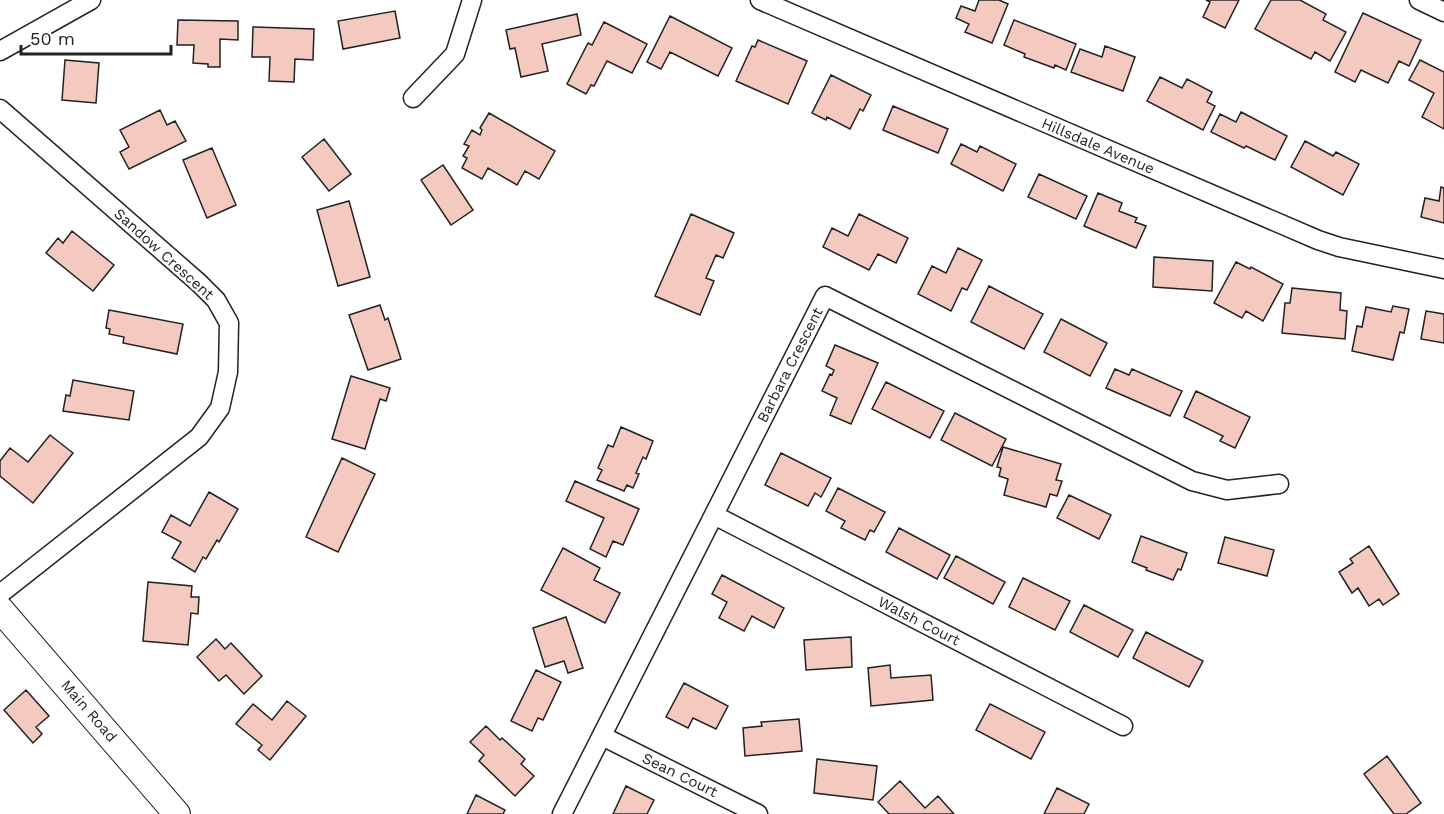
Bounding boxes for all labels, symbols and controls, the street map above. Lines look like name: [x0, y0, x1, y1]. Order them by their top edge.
scale bar: [21, 18, 171, 56]
text: 50 m: [30, 28, 75, 49]
street label: Hillsdale Avenue: [1039, 114, 1157, 178]
street label: Sandow Crescent: [110, 204, 218, 304]
street label: Barbara Crescent: [753, 304, 827, 426]
street label: Walsh Court: [875, 593, 964, 650]
street label: Main Road: [57, 676, 121, 746]
street label: Sean Court: [639, 749, 721, 801]

